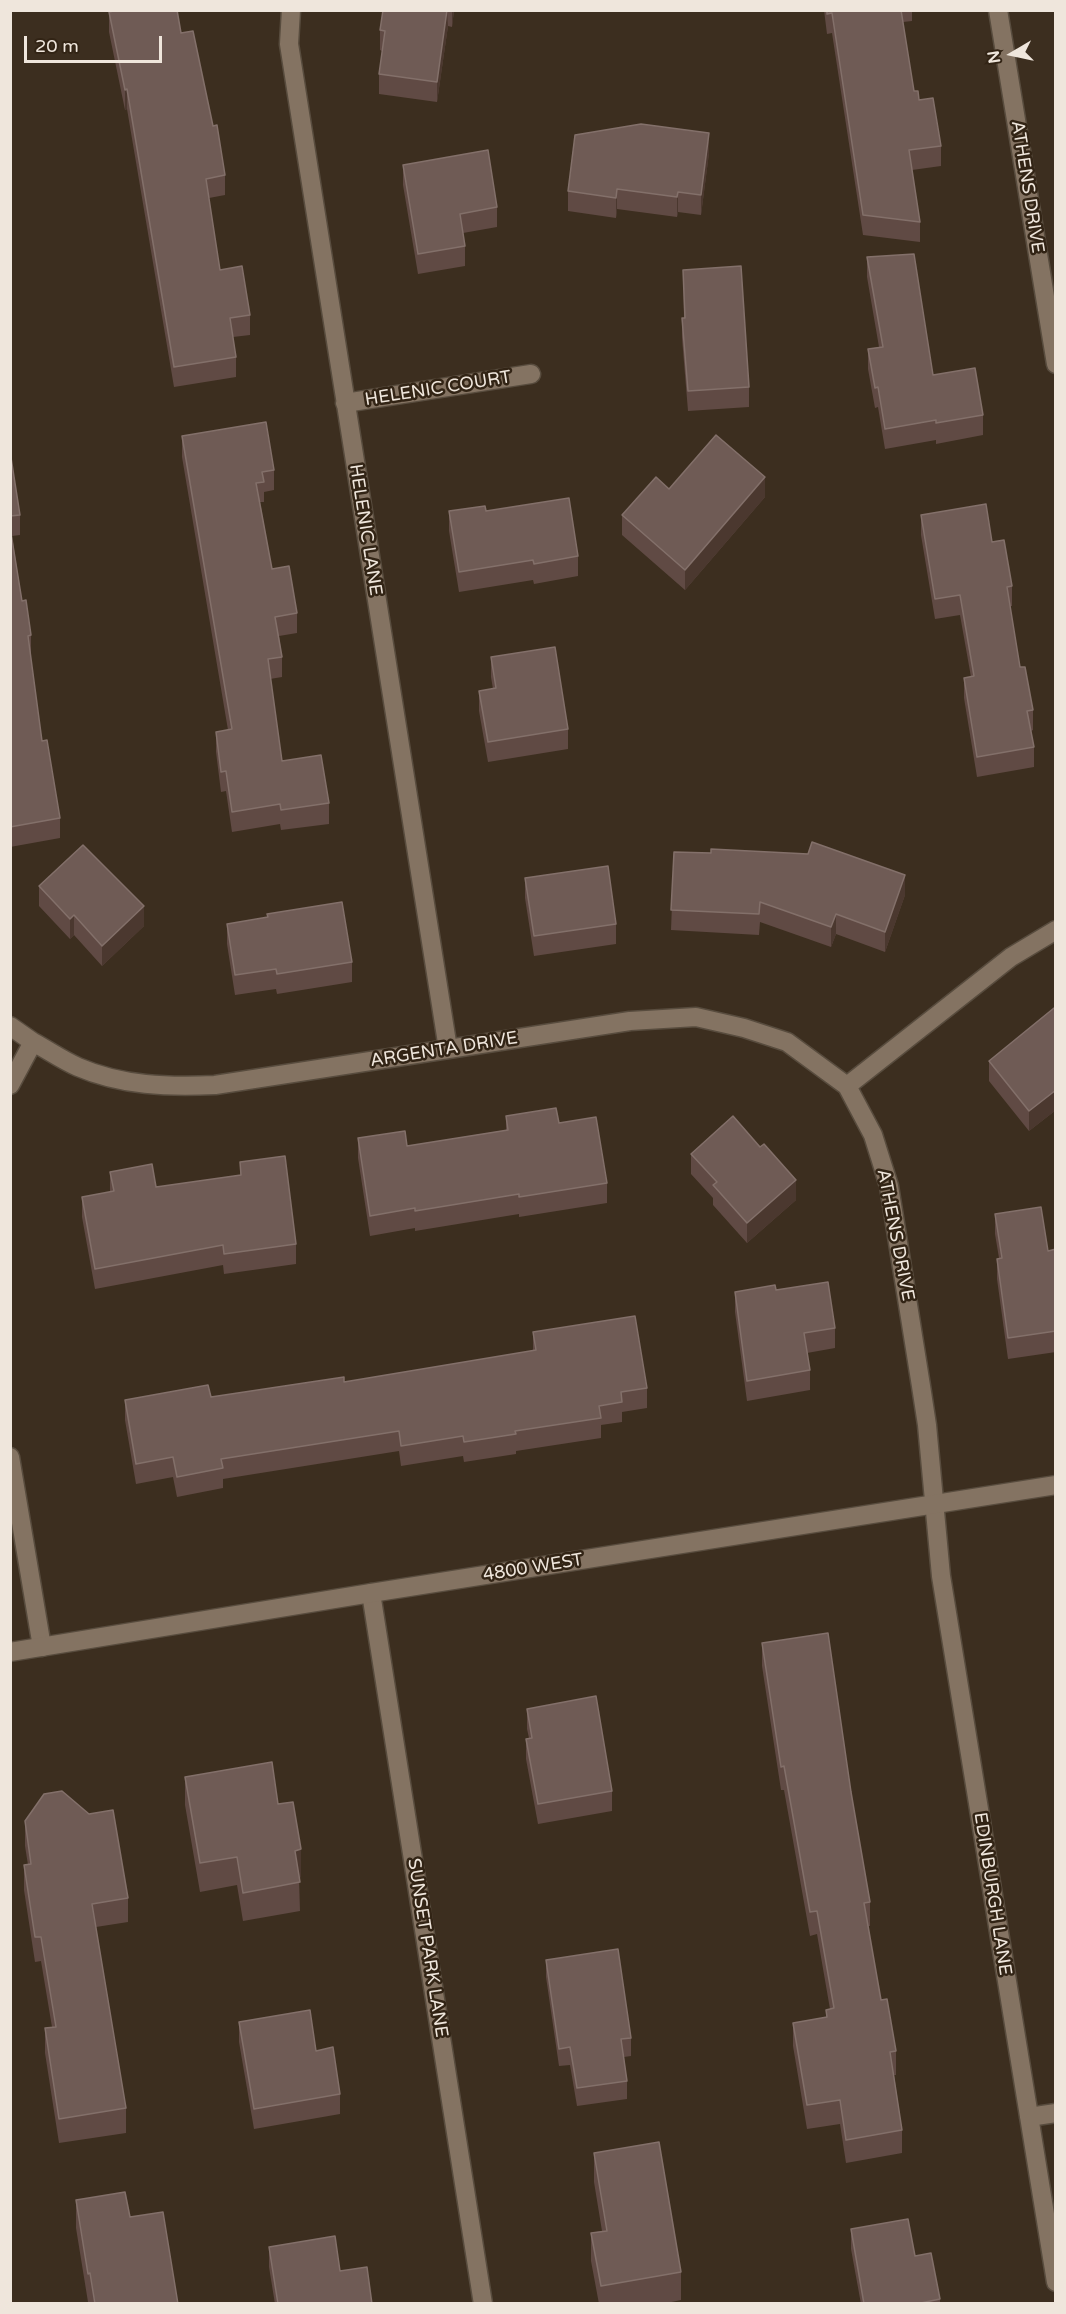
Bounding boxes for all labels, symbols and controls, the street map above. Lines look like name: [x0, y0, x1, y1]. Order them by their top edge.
scale bar: [27, 24, 165, 62]
north arrow: [982, 24, 1042, 84]
text: 20 m: [35, 35, 79, 57]
text: N: [983, 49, 1005, 65]
street label: ATHENS DRIVE: [1006, 119, 1048, 255]
street label: HELENIC COURT: [363, 367, 513, 411]
street label: HELENIC LANE: [344, 463, 386, 597]
street label: ARGENTA DRIVE: [369, 1028, 519, 1072]
street label: ATHENS DRIVE: [872, 1167, 918, 1303]
street label: 4800 WEST: [481, 1549, 585, 1587]
street label: EDINBURGH LANE: [968, 1811, 1016, 1977]
street label: SUNSET PARK LANE: [402, 1857, 452, 2039]

